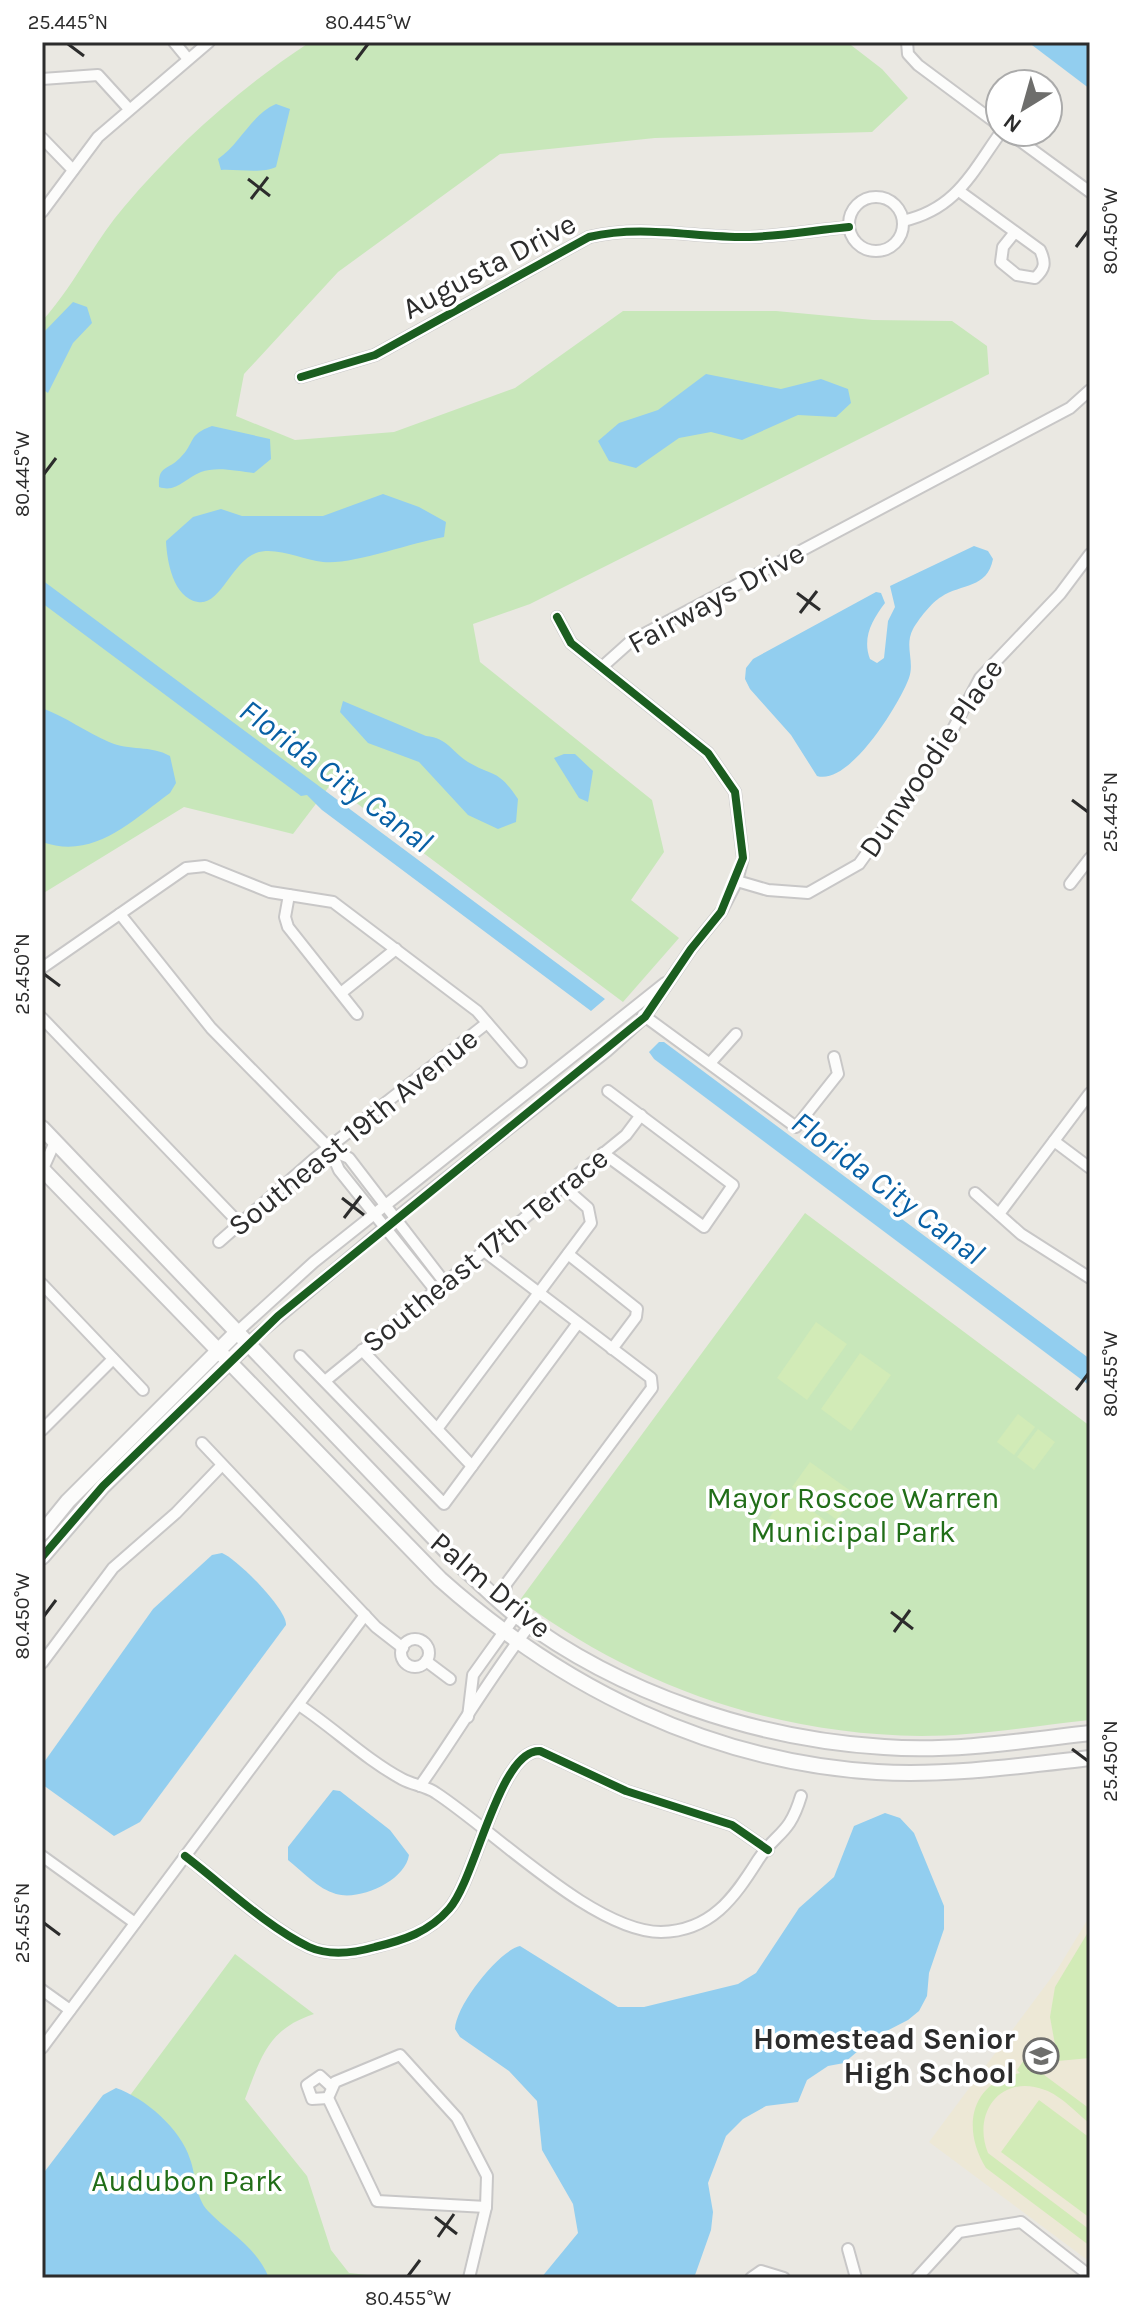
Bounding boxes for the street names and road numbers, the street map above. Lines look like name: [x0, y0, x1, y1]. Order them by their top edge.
street label: Augusta Drive: [396, 205, 582, 327]
street label: Fairways Drive: [621, 535, 811, 661]
street label: Dunwoodie Place: [851, 652, 1011, 864]
street label: Southeast 19th Avenue: [221, 1020, 485, 1244]
street label: Southeast 17th Terrace: [355, 1140, 615, 1360]
street label: Palm Drive: [423, 1524, 559, 1646]

